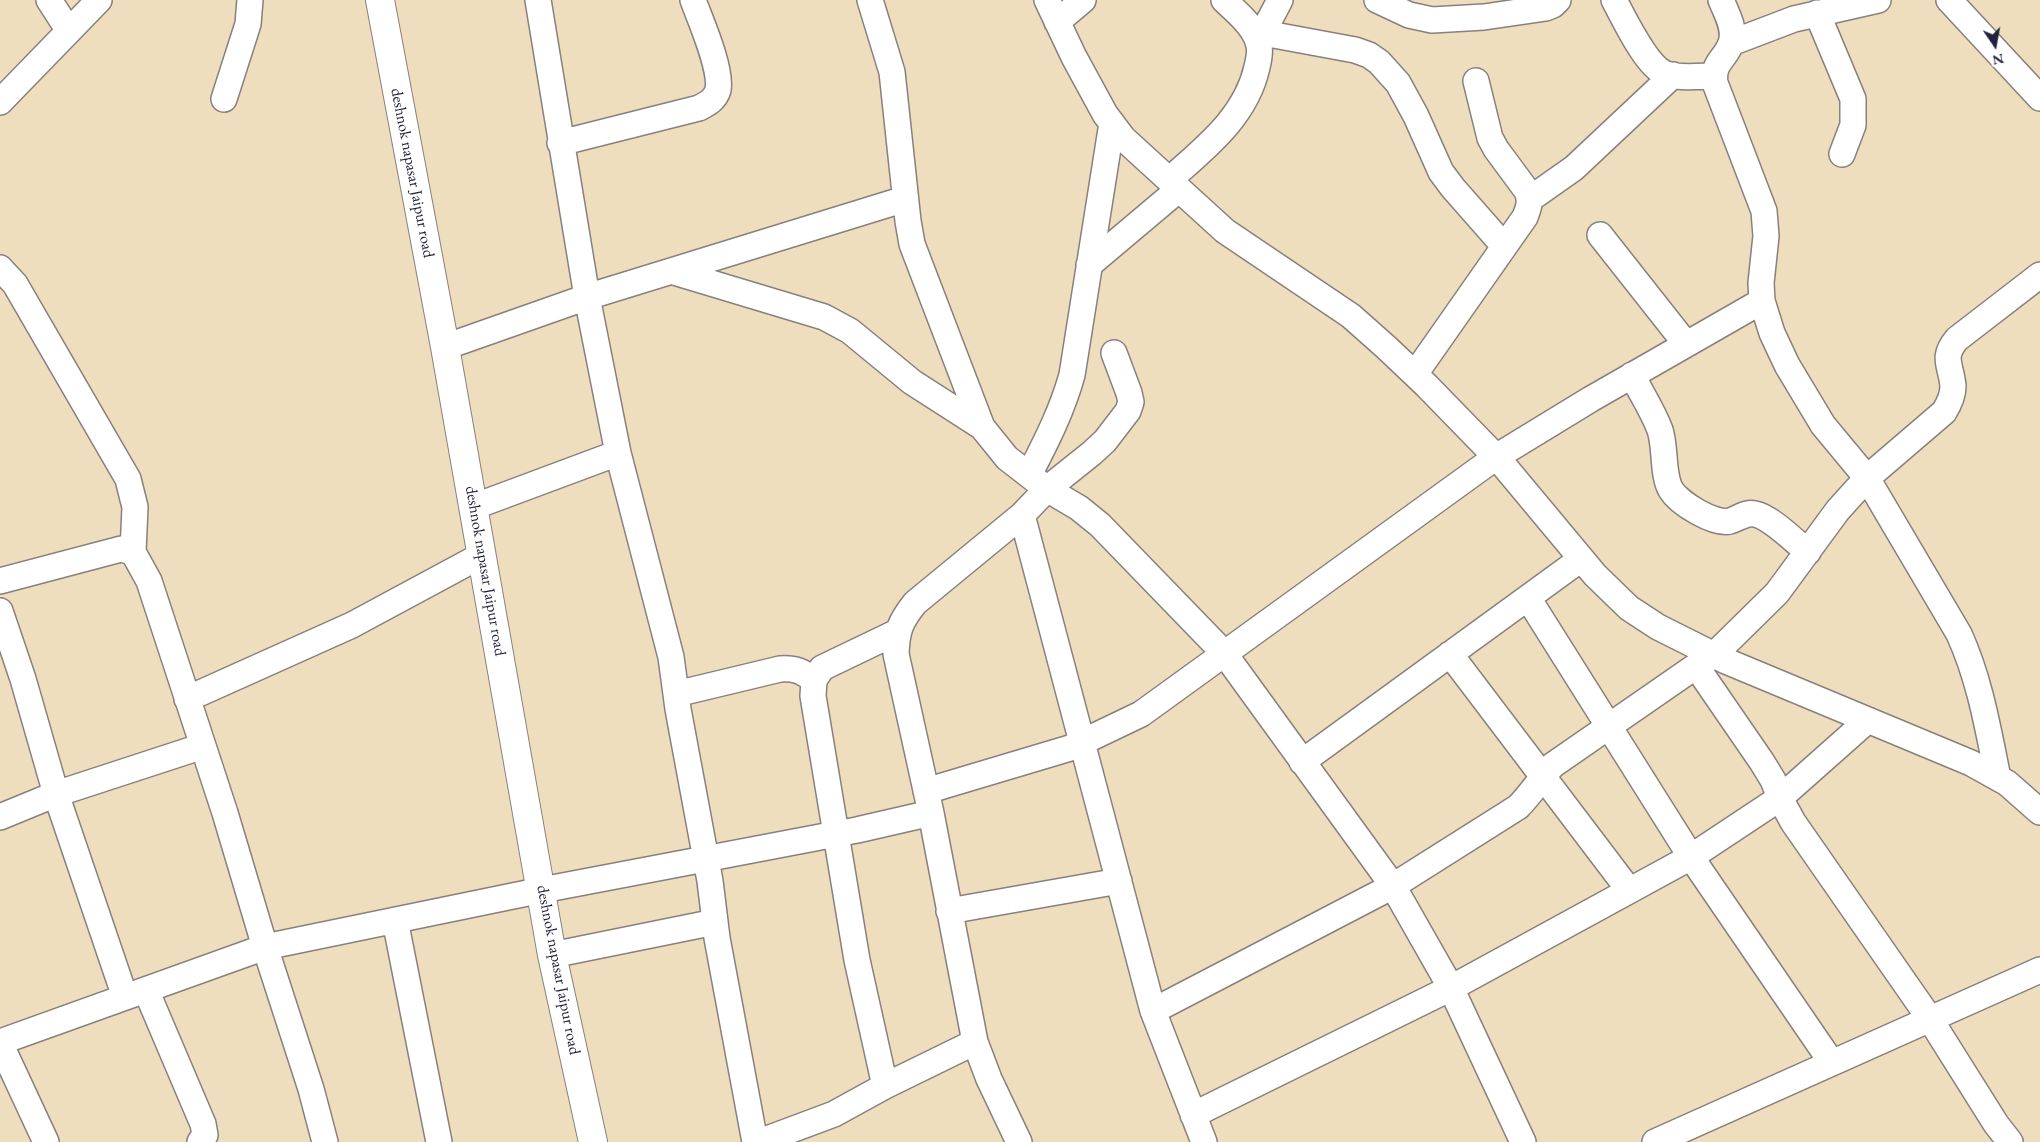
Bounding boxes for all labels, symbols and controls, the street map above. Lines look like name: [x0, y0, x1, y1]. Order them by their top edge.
north arrow: [1970, 20, 2020, 70]
text: N: [1991, 50, 2006, 70]
street label: deshnok napasar Jaipur road: [386, 87, 438, 259]
street label: deshnok napasar Jaipur road: [461, 484, 509, 658]
street label: deshnok napasar Jaipur road: [532, 884, 584, 1056]

